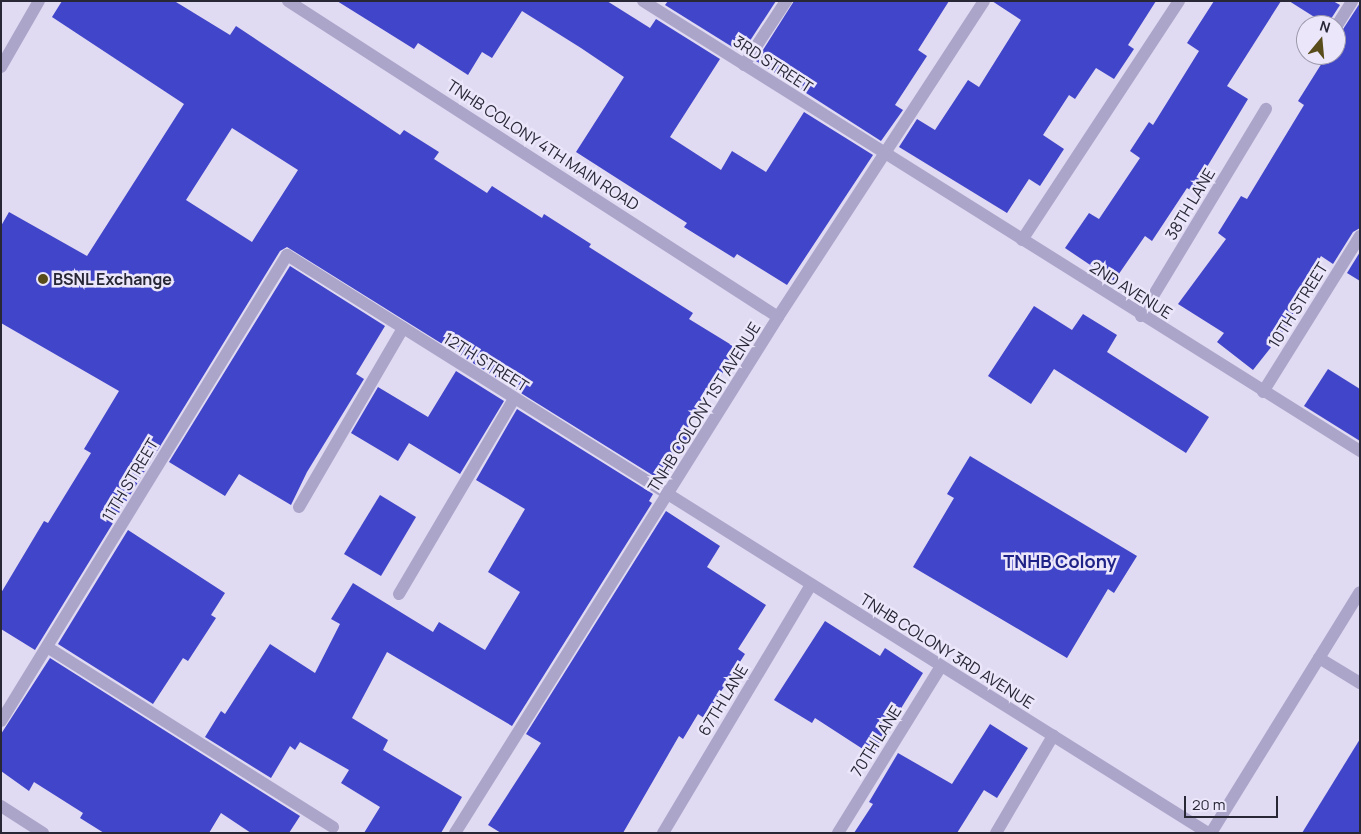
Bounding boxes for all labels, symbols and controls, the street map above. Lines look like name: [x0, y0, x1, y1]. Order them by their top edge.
north arrow: [1296, 15, 1346, 65]
text: N: [1318, 16, 1333, 37]
street label: 3RD STREET: [730, 31, 816, 97]
street label: TNHB COLONY 4TH MAIN ROAD: [443, 75, 643, 215]
street label: 38TH LANE: [1161, 165, 1219, 243]
street label: 2ND AVENUE: [1086, 257, 1176, 323]
street label: 10TH STREET: [1264, 259, 1332, 351]
place label: BSNL Exchange: [53, 269, 173, 289]
marker: BSNL Exchange: [37, 273, 49, 285]
street label: TNHB COLONY 1ST AVENUE: [643, 318, 765, 496]
street label: 12TH STREET: [440, 328, 532, 396]
street label: 11TH STREET: [98, 435, 162, 525]
district label: TNHB Colony: [1003, 550, 1117, 572]
street label: TNHB COLONY 3RD AVENUE: [856, 589, 1038, 713]
street label: 67TH LANE: [694, 661, 752, 739]
street label: 70TH LANE: [847, 702, 905, 780]
scale bar: [1186, 786, 1280, 818]
text: 20 m: [1192, 794, 1225, 815]

